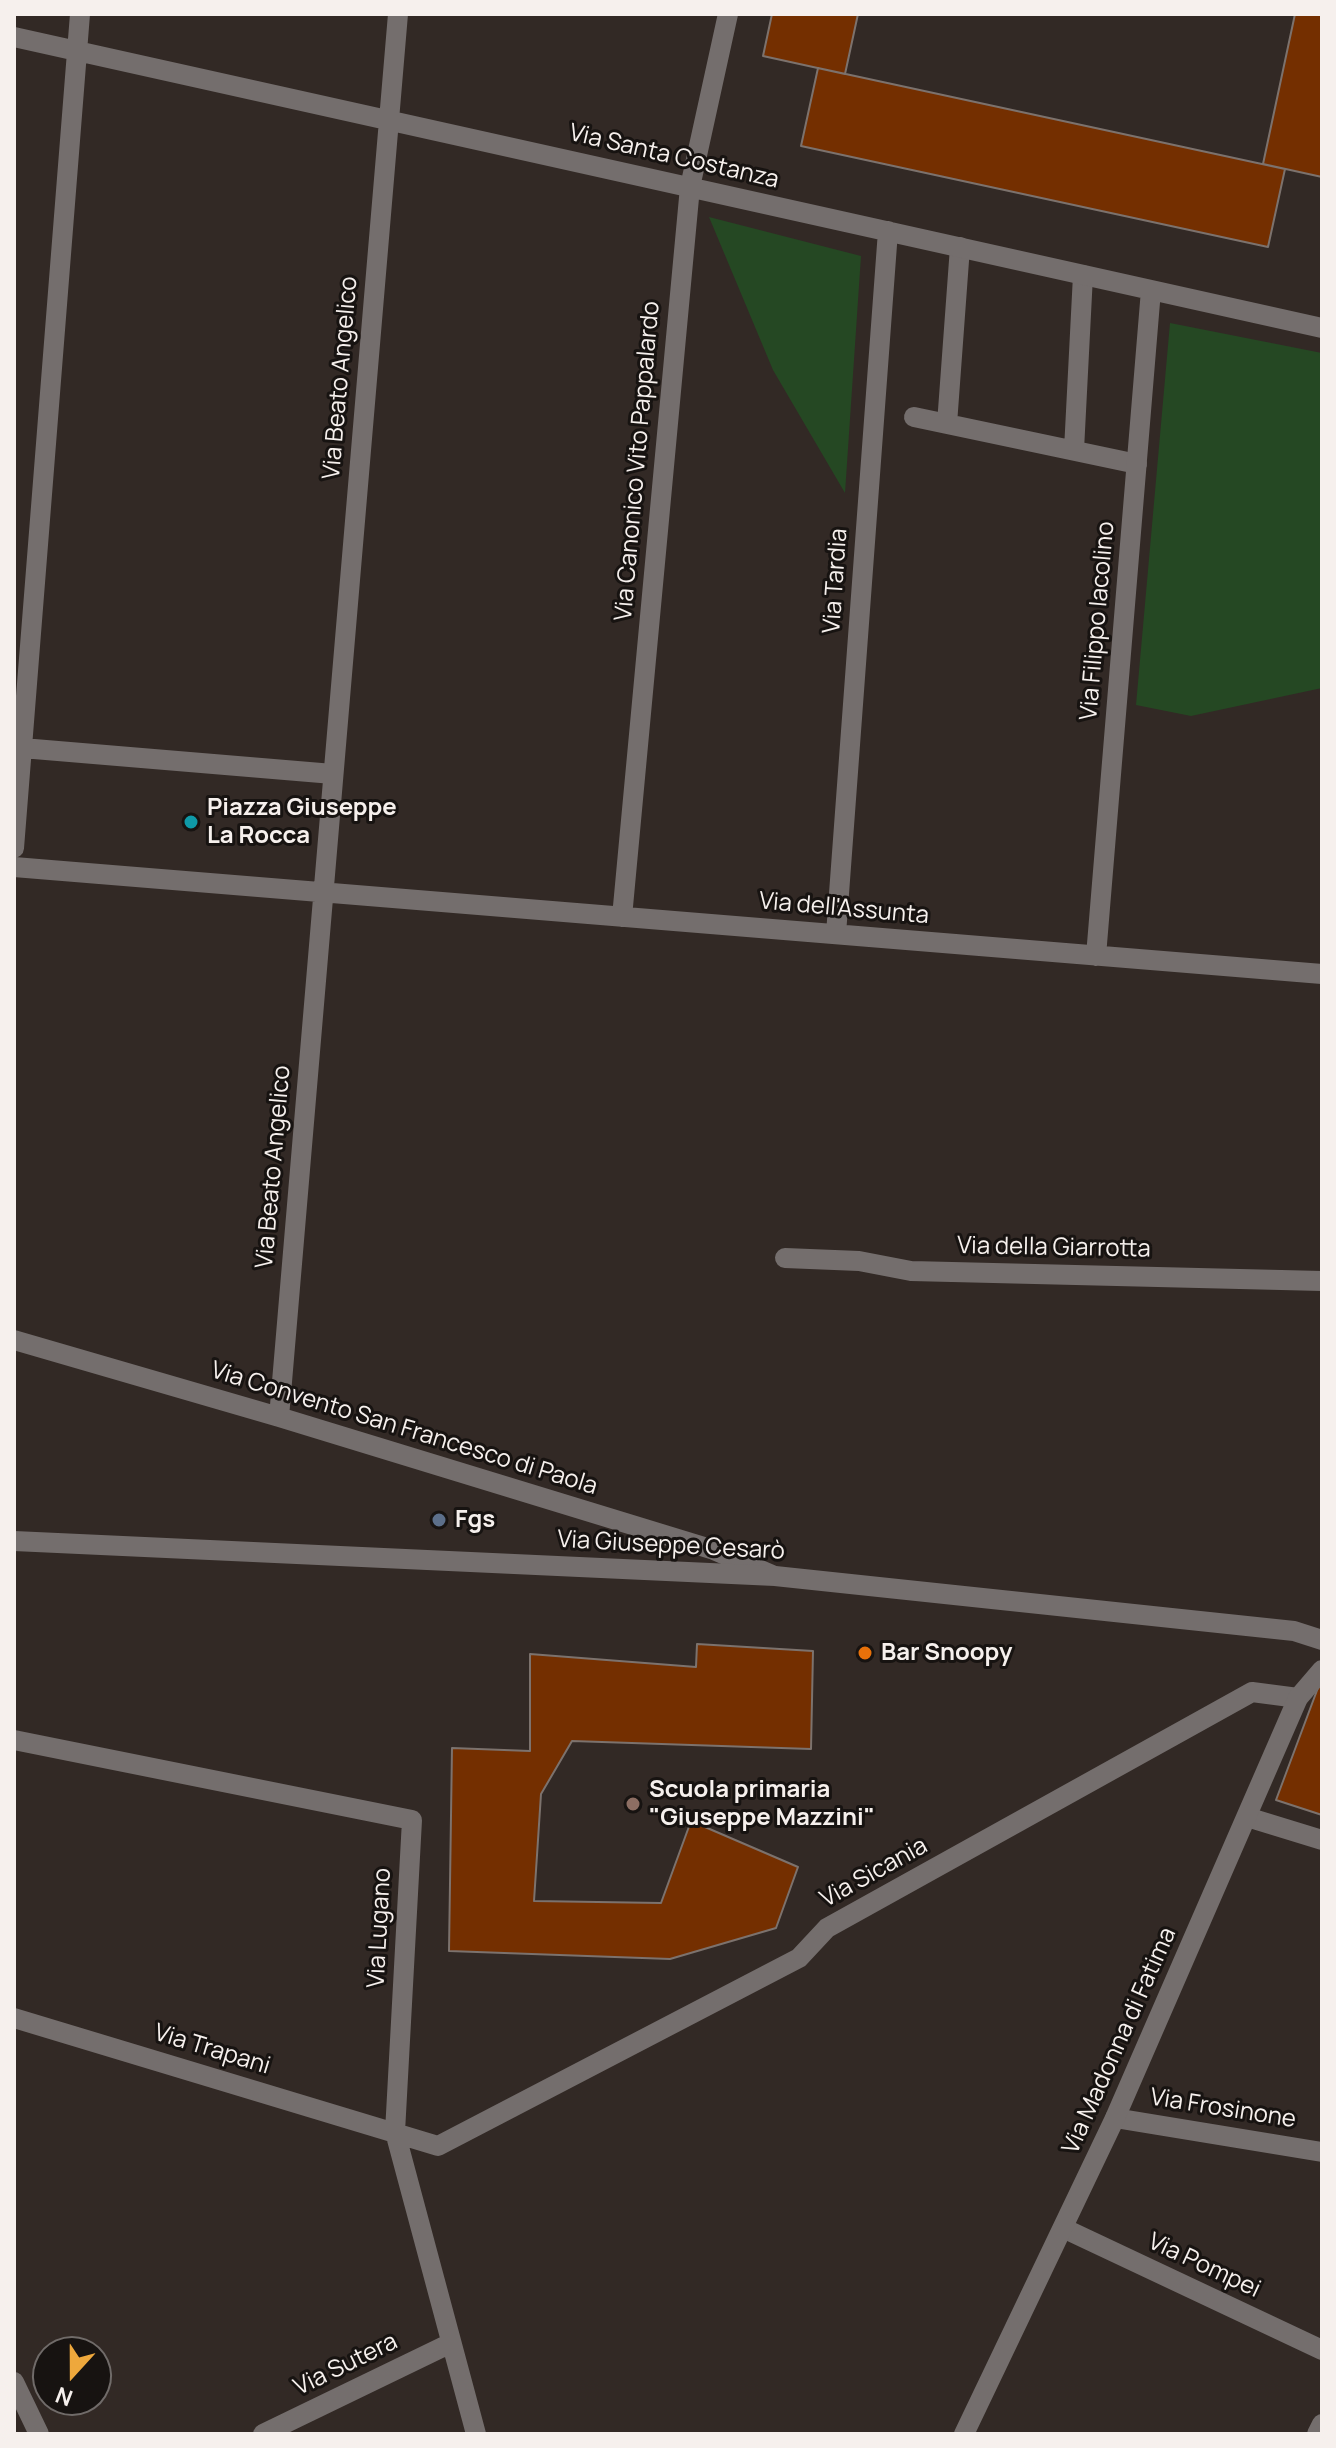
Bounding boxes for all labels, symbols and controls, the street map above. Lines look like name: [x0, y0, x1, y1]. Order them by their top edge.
street label: Via Santa Costanza: [566, 119, 782, 195]
street label: Via Beato Angelico: [318, 275, 364, 481]
street label: Via Canonico Vito Pappalardo: [610, 300, 666, 622]
street label: Via Filippo Iacolino: [1075, 520, 1121, 722]
street label: Via Tardia: [818, 527, 854, 635]
place label: Piazza Giuseppe La Rocca: [207, 794, 397, 850]
marker: Piazza Giuseppe La Rocca: [182, 813, 200, 831]
street label: Via dell'Assunta: [758, 887, 930, 931]
street label: Via Beato Angelico: [251, 1064, 297, 1270]
street label: Via della Giarrotta: [957, 1232, 1151, 1264]
street label: Via Convento San Francesco di Paola: [207, 1356, 601, 1502]
place label: Fgs: [455, 1506, 495, 1534]
marker: Fgs: [430, 1511, 448, 1529]
street label: Via Giuseppe Cesarò: [557, 1526, 785, 1566]
place label: Bar Snoopy: [881, 1639, 1012, 1667]
marker: Bar Snoopy: [856, 1644, 874, 1662]
place label: Scuola primaria "Giuseppe Mazzini": [649, 1776, 875, 1832]
marker: Scuola primaria "Giuseppe Mazzini": [624, 1795, 642, 1813]
street label: Via Sicania: [815, 1832, 933, 1914]
street label: Via Lugano: [362, 1867, 398, 1989]
street label: Via Madonna di Fatima: [1057, 1923, 1183, 2159]
street label: Via Trapani: [151, 2019, 273, 2081]
street label: Via Frosinone: [1148, 2083, 1298, 2135]
street label: Via Pompei: [1143, 2227, 1265, 2305]
street label: Via Sutera: [290, 2328, 402, 2402]
north arrow: [32, 2336, 112, 2416]
text: N: [51, 2380, 77, 2413]

